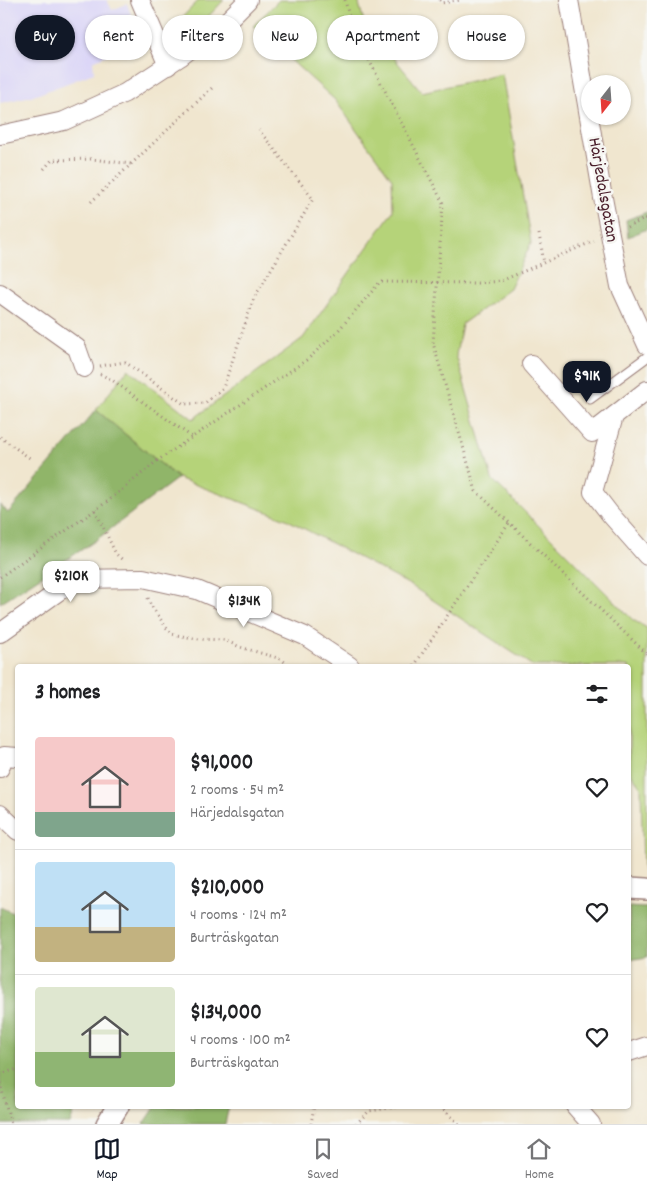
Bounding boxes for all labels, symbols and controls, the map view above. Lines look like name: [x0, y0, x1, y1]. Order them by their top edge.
chip: Buy: [15, 15, 75, 60]
chip: Rent: [85, 15, 152, 60]
chip: Filters: [162, 15, 243, 60]
chip: New: [253, 15, 317, 60]
chip: Apartment: [327, 15, 438, 60]
chip: House: [448, 15, 525, 60]
north arrow: [581, 75, 631, 125]
map controls: [581, 75, 631, 125]
street label: Härjedalsgatan: [580, 136, 624, 244]
pin: $91K: [557, 360, 617, 403]
text: $91K: [574, 365, 600, 388]
pin: $210K: [36, 560, 106, 603]
text: $210K: [54, 565, 88, 588]
pin: $134K: [209, 586, 279, 628]
text: $134K: [228, 590, 260, 613]
text: 3 homes: [35, 679, 101, 709]
icon: filters: [583, 680, 611, 708]
text: $91,000: [190, 749, 253, 779]
icon: home: [75, 757, 135, 817]
icon: heart: [583, 773, 611, 801]
text: 2 rooms · 54 m²: [190, 779, 284, 802]
text: Härjedalsgatan: [190, 802, 284, 825]
text: $210,000: [190, 874, 264, 904]
icon: home: [75, 882, 135, 942]
icon: heart: [583, 898, 611, 926]
text: 4 rooms · 124 m²: [190, 904, 287, 927]
text: Burträskgatan: [190, 927, 279, 950]
text: $134,000: [190, 999, 262, 1029]
icon: home: [75, 1007, 135, 1067]
icon: heart: [583, 1023, 611, 1051]
text: 4 rooms · 100 m²: [190, 1029, 291, 1052]
text: Burträskgatan: [190, 1052, 279, 1075]
tab: Map: [93, 1135, 121, 1185]
tab: Saved: [307, 1135, 339, 1185]
tab: Home: [525, 1135, 554, 1185]

